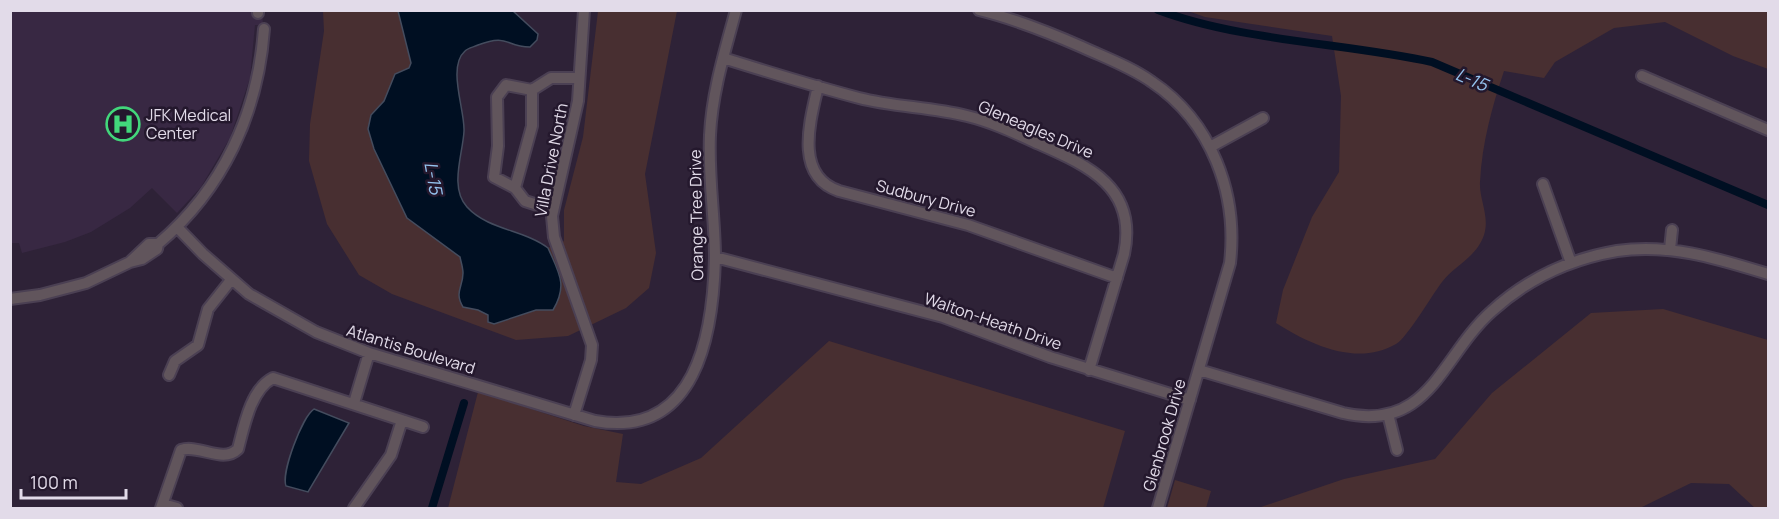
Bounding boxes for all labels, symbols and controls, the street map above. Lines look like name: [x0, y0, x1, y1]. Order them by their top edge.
water label: L-15: [1452, 62, 1493, 97]
street label: Gleneagles Drive: [975, 95, 1097, 163]
street label: Villa Drive North: [529, 101, 573, 219]
place label: JFK Medical Center: [146, 104, 231, 144]
hospital icon: JFK Medical Center: [105, 106, 141, 142]
street label: Orange Tree Drive: [684, 149, 708, 281]
water label: L-15: [419, 160, 449, 198]
street label: Sudbury Drive: [874, 174, 978, 222]
street label: Walton-Heath Drive: [921, 287, 1065, 355]
street label: Atlantis Boulevard: [344, 319, 478, 379]
street label: Glenbrook Drive: [1137, 376, 1191, 494]
scale bar: [21, 462, 126, 500]
text: 100 m: [30, 470, 78, 494]

